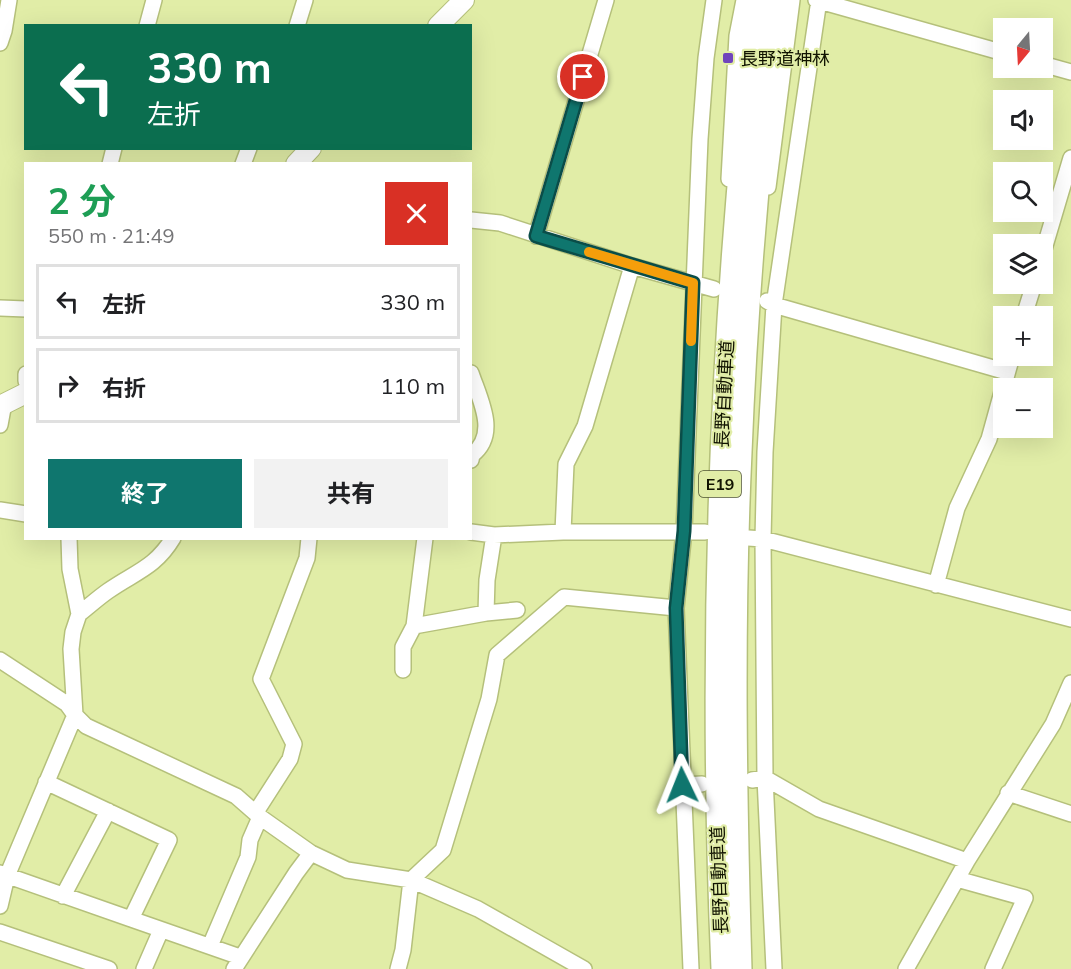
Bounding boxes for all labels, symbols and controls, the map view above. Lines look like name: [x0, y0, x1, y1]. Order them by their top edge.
north arrow: [993, 18, 1053, 78]
map controls: [993, 18, 1053, 438]
text: 330 m: [147, 41, 272, 94]
place label: 長野道神林: [740, 47, 830, 70]
icon: left: [48, 48, 126, 126]
pin: [557, 51, 608, 102]
marker: 長野道神林: [721, 51, 735, 65]
icon: arrive: [566, 60, 599, 93]
button: sound: [993, 90, 1053, 150]
text: 左折: [147, 97, 201, 131]
button: search: [993, 162, 1053, 222]
text: 2 分: [48, 178, 115, 223]
button: close: [385, 182, 448, 245]
text: 550 m · 21:49: [48, 223, 174, 248]
button: layers: [993, 234, 1053, 294]
icon: left: [51, 285, 84, 318]
text: 330 m: [380, 288, 445, 316]
text: 左折: [102, 290, 146, 318]
button: +: [993, 306, 1053, 366]
street label: 長野自動車道: [710, 339, 738, 449]
icon: right: [51, 369, 84, 402]
text: 110 m: [380, 372, 445, 400]
text: 右折: [102, 374, 146, 402]
button: −: [993, 378, 1053, 438]
button: 終了: [48, 459, 242, 528]
button: 共有: [254, 459, 448, 528]
road number: E19: [699, 471, 741, 497]
position arrow: [650, 753, 714, 817]
street label: 長野自動車道: [706, 826, 732, 934]

